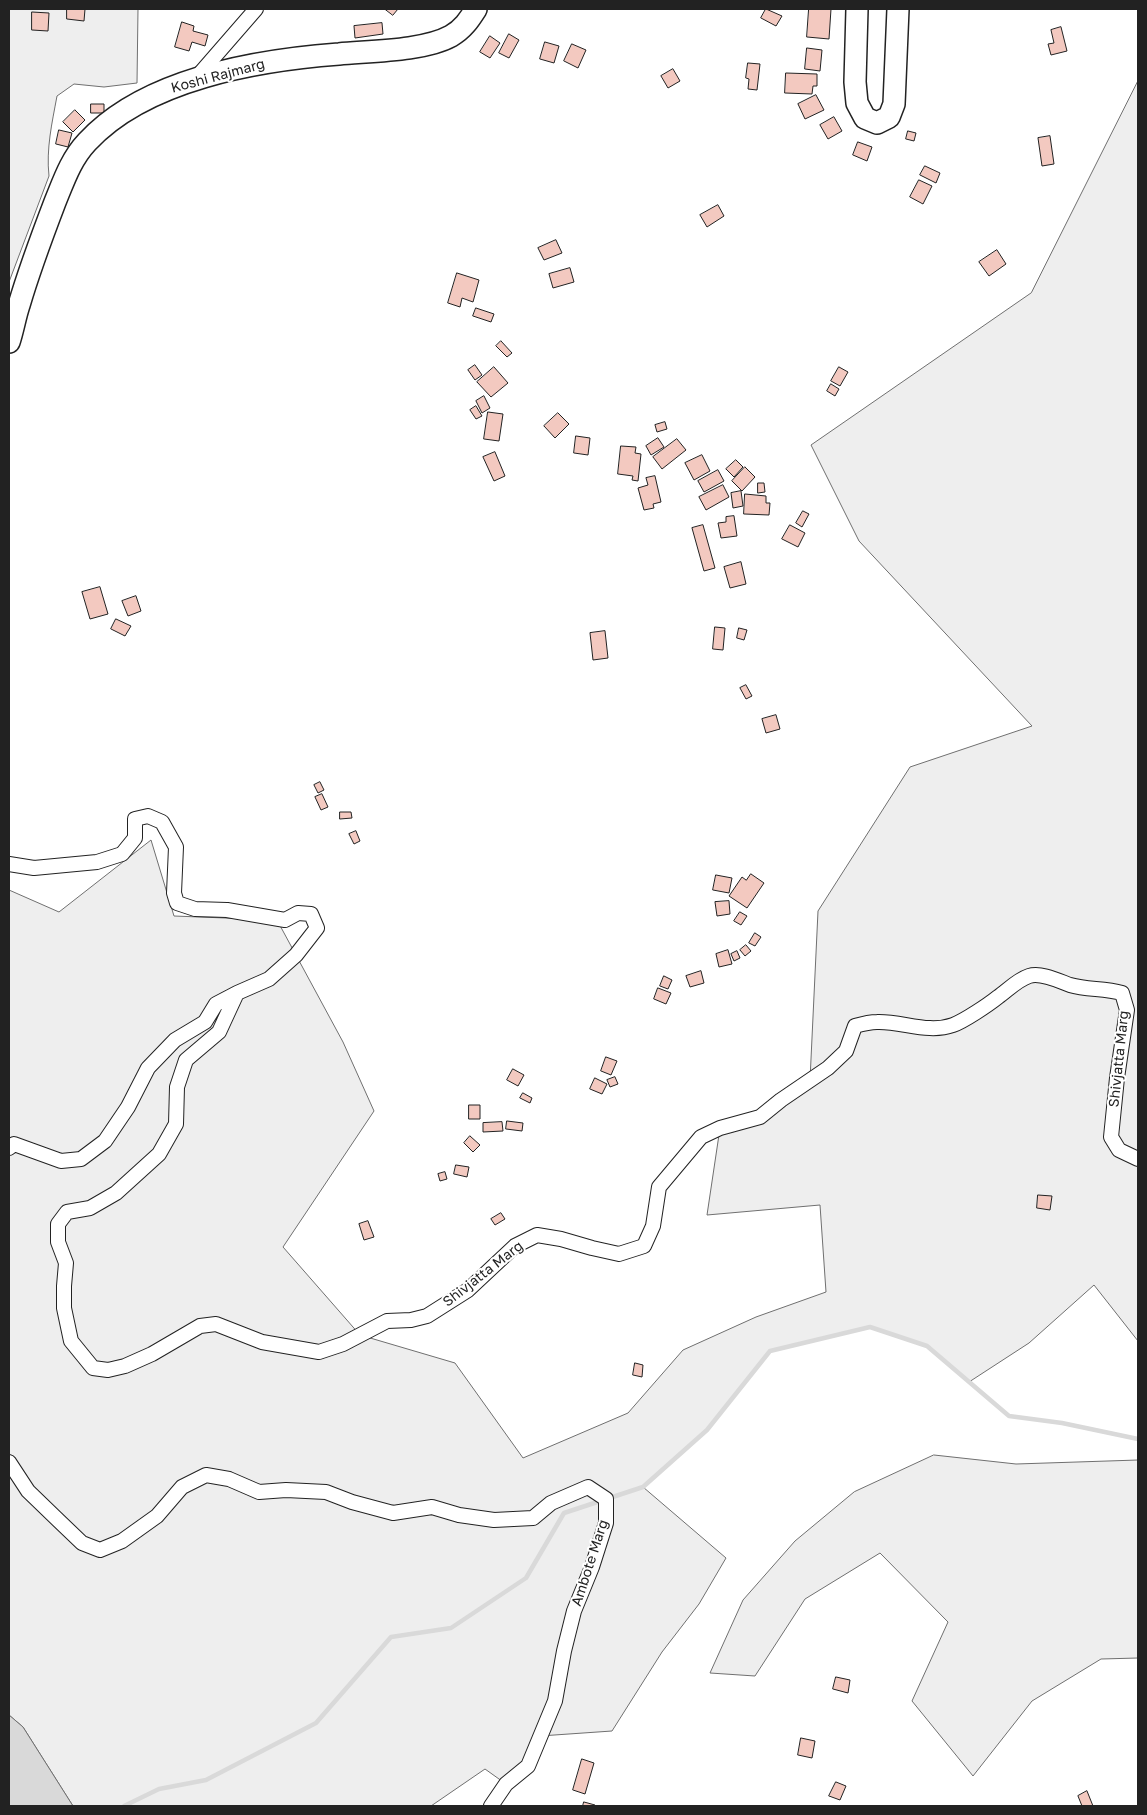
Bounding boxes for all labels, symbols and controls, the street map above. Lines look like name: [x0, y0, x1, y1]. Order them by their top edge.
street label: Koshi Rajmarg: [169, 55, 267, 97]
street label: Shivjatta Marg: [1106, 1010, 1132, 1108]
street label: Shivjatta Marg: [440, 1238, 526, 1310]
street label: Ambote Marg: [568, 1518, 612, 1608]

